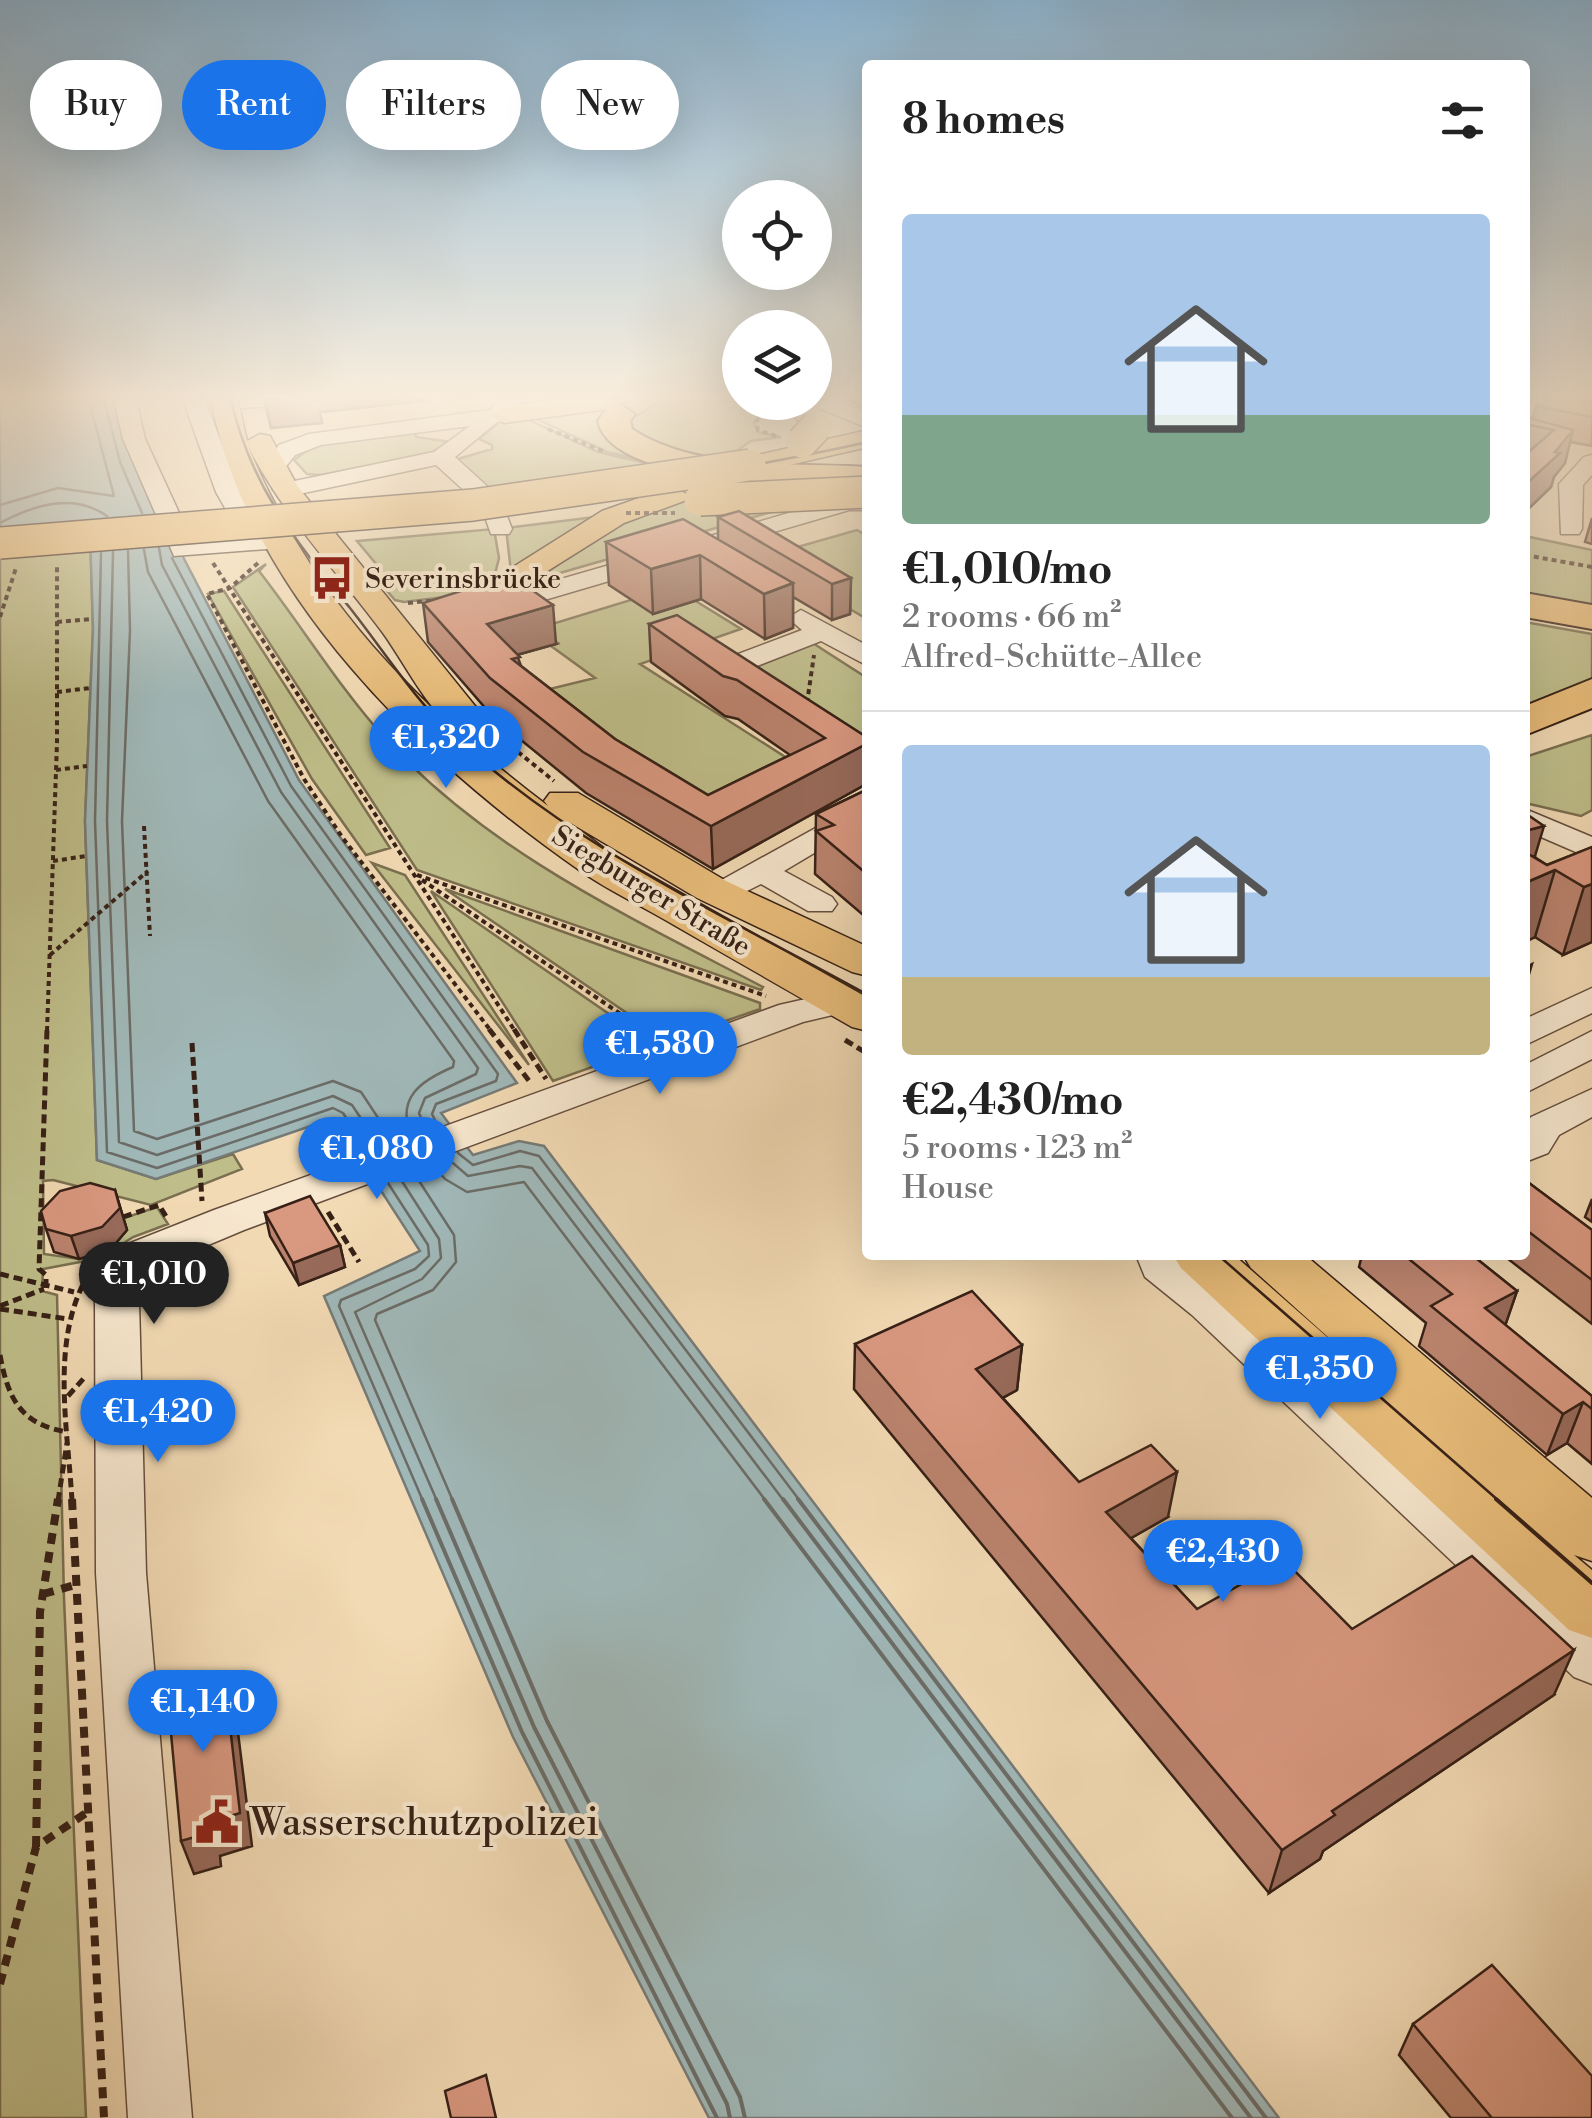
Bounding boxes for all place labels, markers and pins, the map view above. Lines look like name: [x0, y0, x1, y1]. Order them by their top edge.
bus stop icon: Severinsbrücke: [308, 554, 356, 602]
place label: Severinsbrücke: [365, 562, 561, 597]
pin: €1,320: [365, 706, 527, 791]
pin: €1,580: [579, 1012, 741, 1097]
pin: €1,080: [296, 1117, 458, 1202]
pin: €1,010: [73, 1242, 235, 1327]
pin: €1,350: [1239, 1337, 1401, 1422]
pin: €1,420: [77, 1380, 239, 1465]
pin: €2,430: [1142, 1520, 1304, 1605]
pin: €1,140: [122, 1670, 284, 1755]
public building icon: Wasserschutzpolizei: [193, 1798, 241, 1846]
place label: Wasserschutzpolizei: [249, 1800, 599, 1847]

